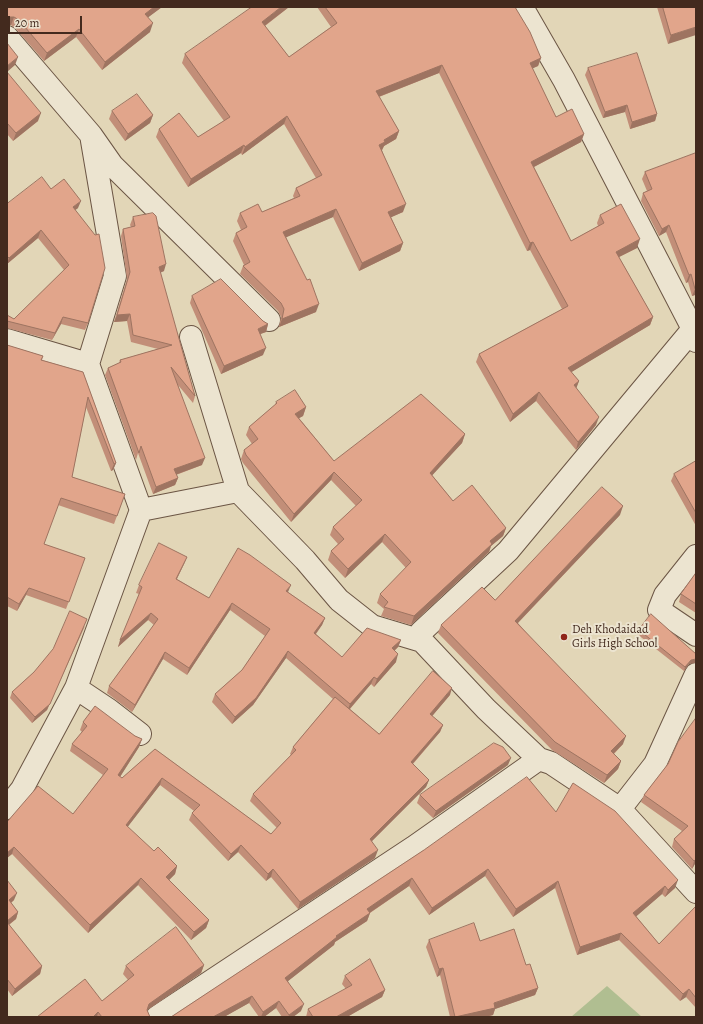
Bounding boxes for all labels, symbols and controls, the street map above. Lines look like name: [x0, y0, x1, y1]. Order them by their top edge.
scale bar: [10, 8, 84, 34]
text: 20 m: [15, 15, 39, 31]
place label: Deh Khodaidad Girls High School: [572, 623, 657, 651]
marker: Deh Khodaidad Girls High School: [559, 632, 569, 642]

